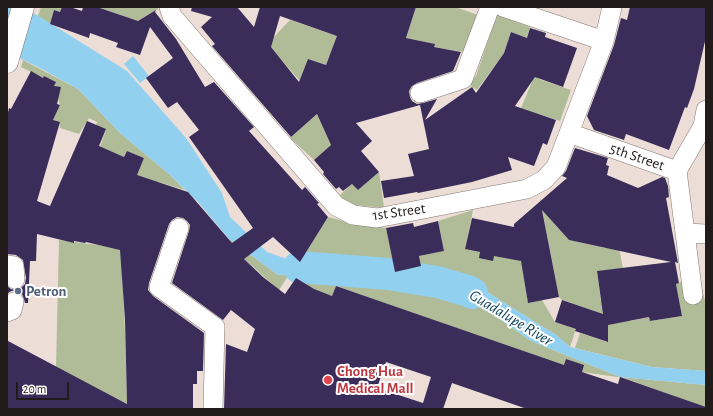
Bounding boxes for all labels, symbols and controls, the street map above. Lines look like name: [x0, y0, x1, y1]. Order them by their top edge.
street label: 5th Street: [607, 139, 667, 175]
street label: 1st Street: [371, 199, 427, 225]
place label: Petron: [26, 282, 66, 300]
marker: Petron: [13, 286, 23, 296]
water label: Guadalupe River: [466, 286, 556, 350]
place label: Chong Hua Medical Mall: [337, 362, 414, 397]
scale bar: [18, 374, 71, 400]
marker: Chong Hua Medical Mall: [322, 374, 334, 386]
text: 20 m: [23, 383, 46, 395]

